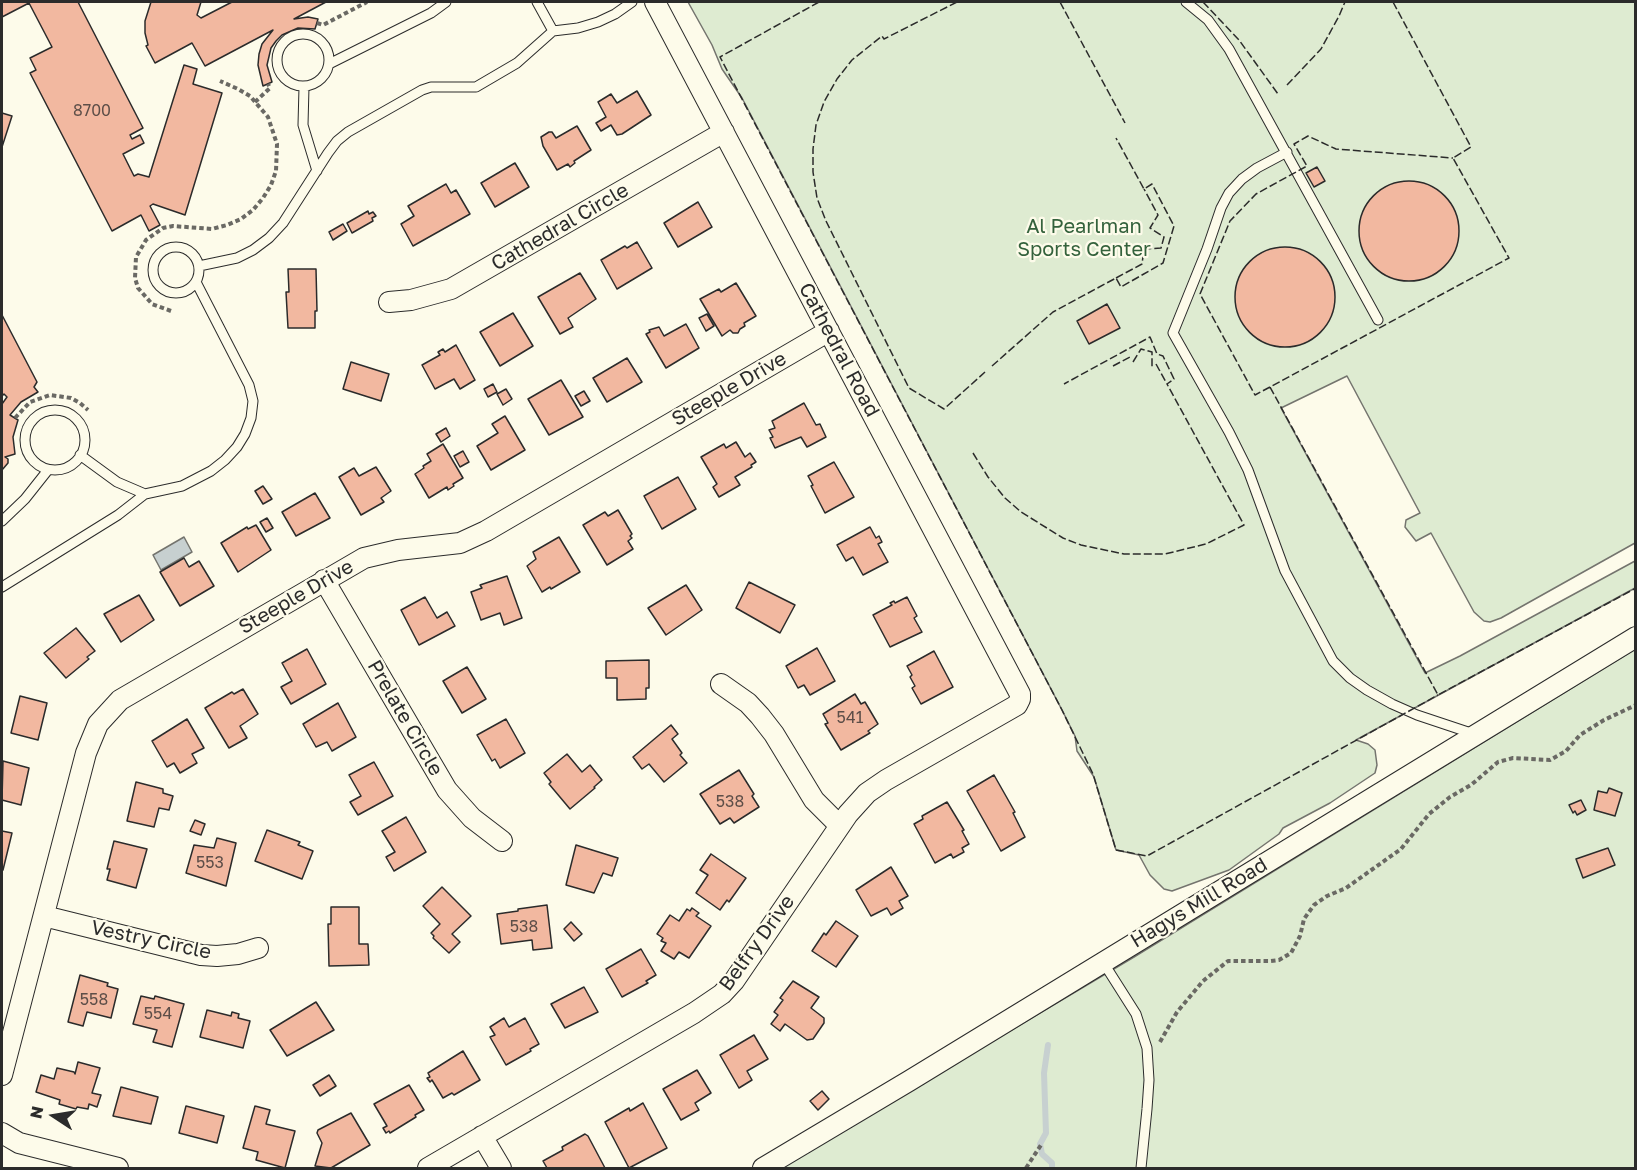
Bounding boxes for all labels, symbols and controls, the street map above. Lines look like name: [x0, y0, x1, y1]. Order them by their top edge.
house number: 8700: [73, 101, 111, 121]
street label: Cathedral Circle: [487, 178, 633, 276]
park label: Al Pearlman Sports Center: [1017, 215, 1151, 262]
street label: Cathedral Road: [794, 279, 884, 421]
street label: Steeple Drive: [667, 347, 791, 431]
street label: Steeple Drive: [234, 555, 358, 639]
street label: Prelate Circle: [362, 656, 448, 780]
house number: 541: [837, 708, 863, 728]
house number: 538: [716, 792, 744, 812]
house number: 553: [196, 853, 224, 873]
street label: Hagys Mill Road: [1126, 853, 1272, 953]
street label: Belfry Drive: [714, 890, 800, 996]
street label: Vestry Circle: [89, 916, 213, 964]
house number: 538: [510, 917, 538, 937]
house number: 558: [80, 990, 108, 1010]
house number: 554: [144, 1004, 172, 1024]
north arrow: [24, 1086, 84, 1146]
text: N: [25, 1104, 47, 1120]

